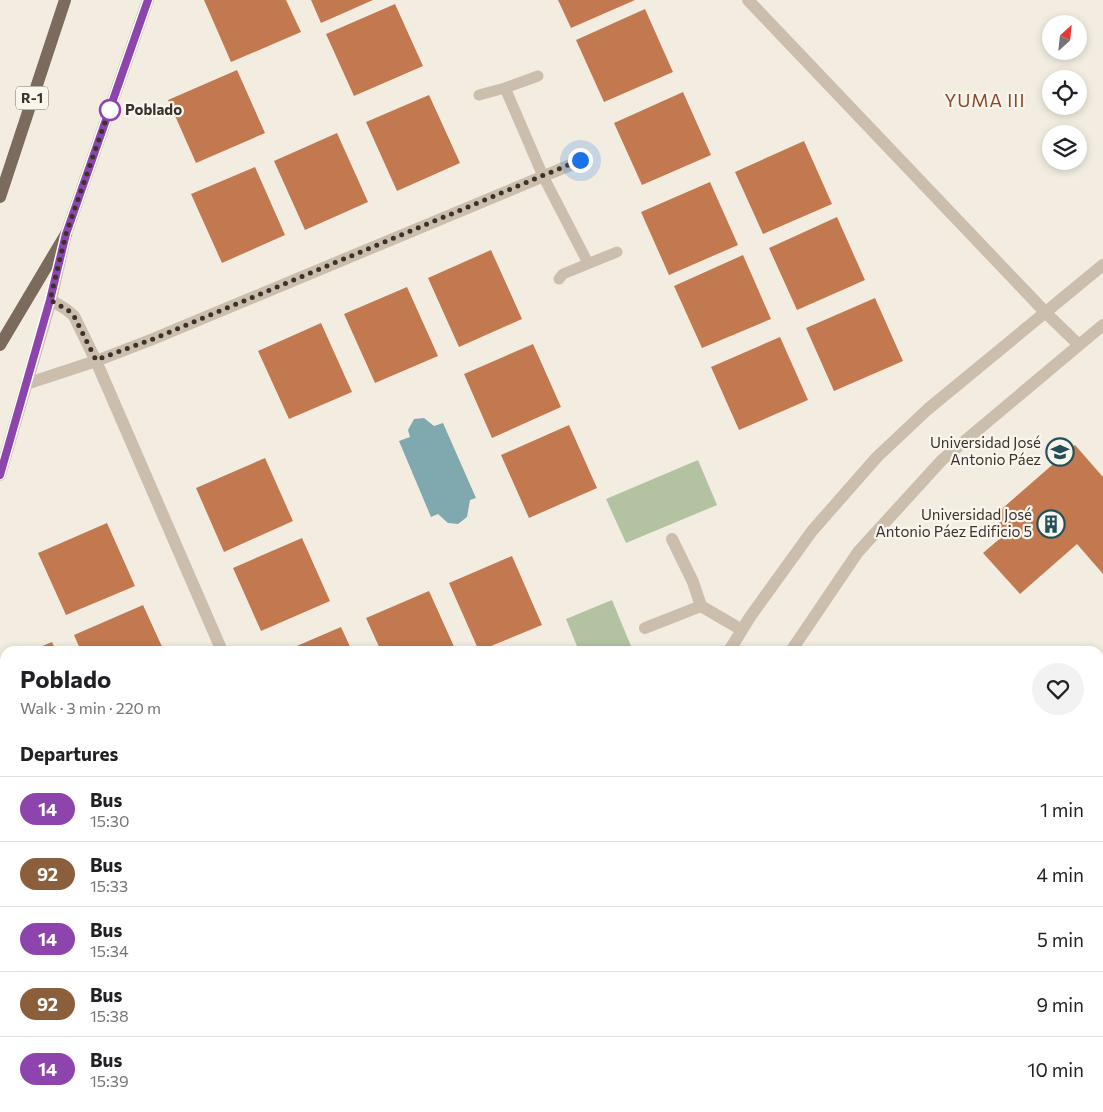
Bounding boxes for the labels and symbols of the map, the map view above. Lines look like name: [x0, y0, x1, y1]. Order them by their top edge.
north arrow: [1042, 15, 1088, 60]
road number: R-1: [16, 86, 48, 110]
district label: YUMA III: [945, 89, 1025, 111]
marker: Poblado: [99, 99, 121, 121]
place label: Poblado: [125, 100, 182, 118]
your location: [568, 148, 593, 173]
place label: Universidad José Antonio Páez: [930, 433, 1041, 468]
school or university icon: Universidad José Antonio Páez: [1045, 437, 1075, 467]
place label: Universidad José Antonio Páez Edificio 5: [875, 505, 1032, 540]
building icon: Universidad José Antonio Páez Edificio 5: [1036, 509, 1066, 539]

